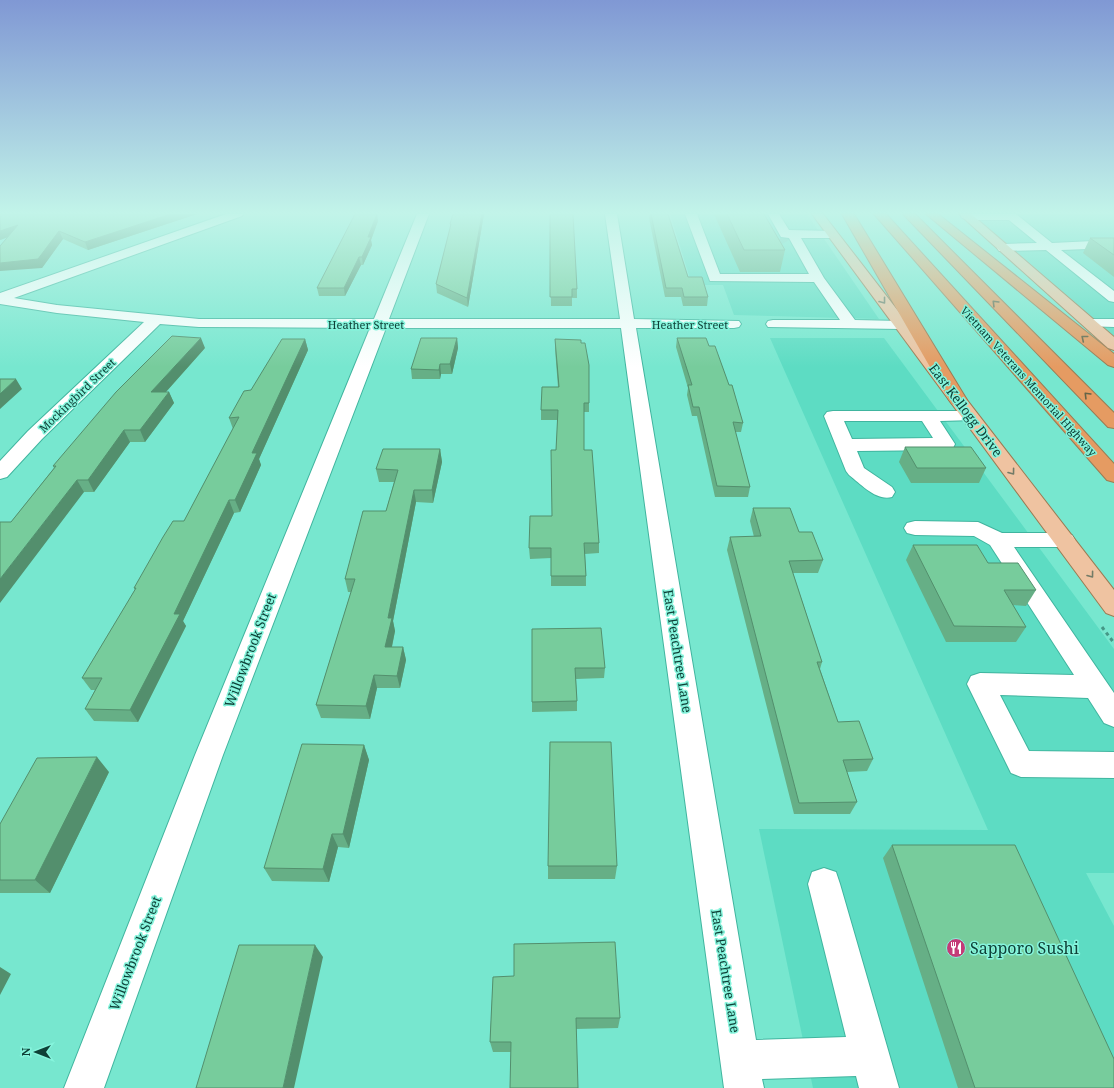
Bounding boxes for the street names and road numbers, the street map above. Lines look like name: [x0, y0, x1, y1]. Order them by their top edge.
street label: Vietnam Veterans Memorial Highway: [958, 303, 1101, 460]
street label: Heather Street: [328, 317, 404, 332]
street label: Heather Street: [652, 317, 728, 332]
street label: Mockingbird Street: [36, 355, 119, 435]
street label: East Kellogg Drive: [925, 360, 1007, 460]
street label: East Peachtree Lane: [659, 588, 697, 714]
street label: Willowbrook Street: [220, 590, 280, 710]
street label: Willowbrook Street: [105, 893, 165, 1013]
street label: East Peachtree Lane: [707, 908, 745, 1034]

